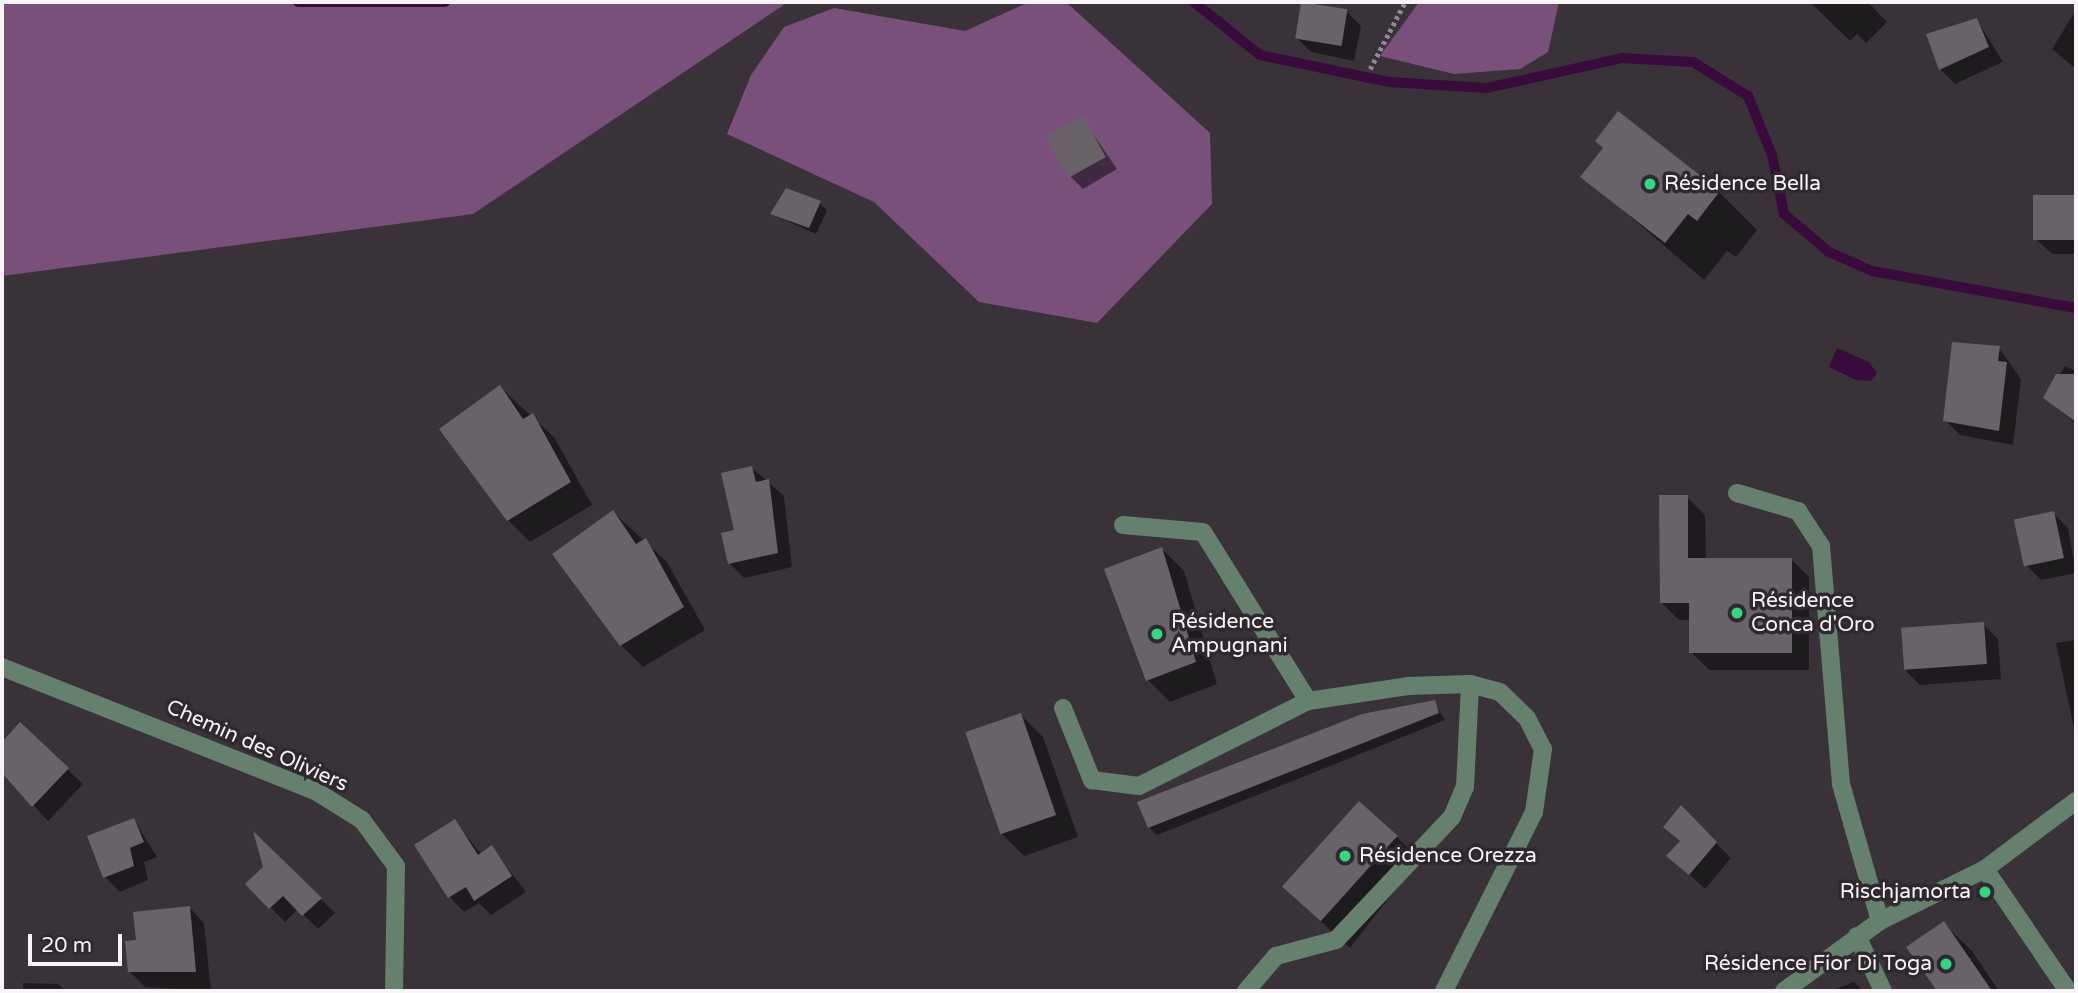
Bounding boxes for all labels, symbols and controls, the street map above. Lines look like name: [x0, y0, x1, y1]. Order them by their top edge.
place label: Résidence Bella: [1664, 171, 1821, 197]
marker: Résidence Bella: [1642, 176, 1658, 192]
place label: Résidence Conca d'Oro: [1751, 588, 1875, 638]
marker: Résidence Conca d'Oro: [1729, 605, 1745, 621]
place label: Résidence Ampugnani: [1171, 609, 1288, 659]
marker: Résidence Ampugnani: [1149, 626, 1165, 642]
street label: Chemin des Oliviers: [162, 695, 352, 797]
place label: Résidence Orezza: [1359, 843, 1537, 869]
marker: Résidence Orezza: [1337, 848, 1353, 864]
place label: Rischjamorta: [1840, 879, 1971, 905]
marker: Rischjamorta: [1977, 884, 1993, 900]
scale bar: [32, 920, 126, 964]
text: 20 m: [41, 933, 92, 958]
place label: Résidence Fior Di Toga: [1704, 951, 1932, 977]
marker: Résidence Fior Di Toga: [1938, 956, 1954, 972]

